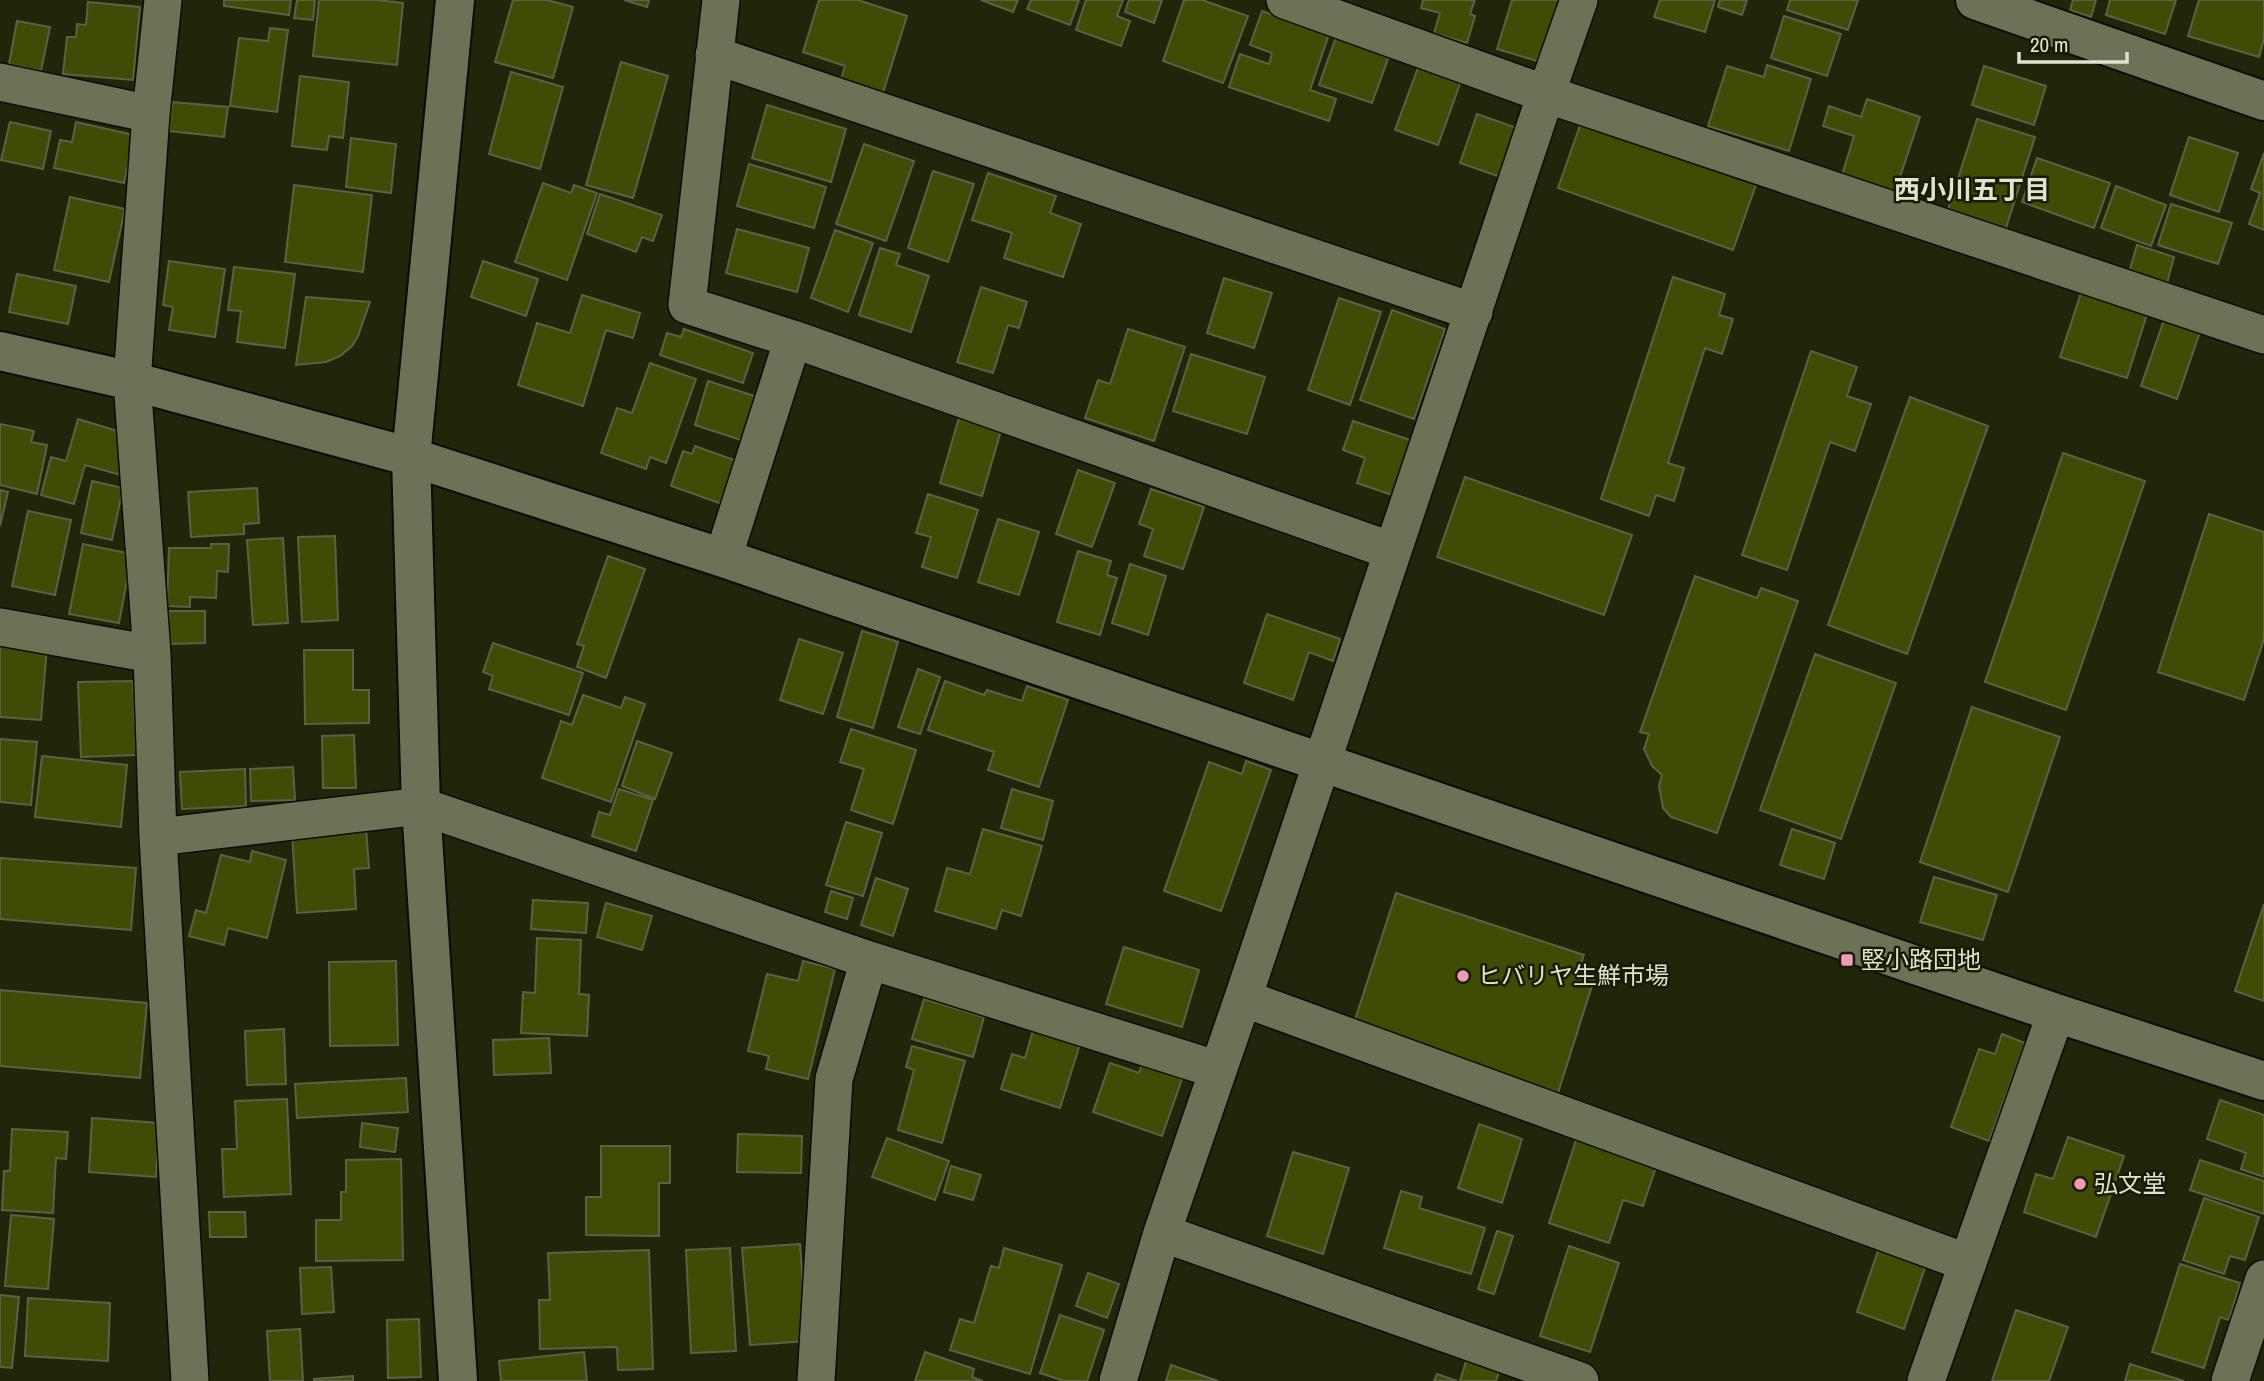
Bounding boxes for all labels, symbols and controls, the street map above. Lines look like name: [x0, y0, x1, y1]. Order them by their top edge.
scale bar: [2019, 21, 2128, 65]
text: 20 m: [2030, 30, 2068, 59]
district label: 西小川五丁目: [1894, 172, 2050, 207]
place label: 竪小路団地: [1861, 943, 1981, 975]
marker: 竪小路団地: [1839, 952, 1855, 968]
place label: ヒバリヤ生鮮市場: [1477, 959, 1669, 991]
marker: ヒバリヤ生鮮市場: [1455, 968, 1471, 984]
place label: 弘文堂: [2094, 1167, 2166, 1199]
marker: 弘文堂: [2072, 1176, 2088, 1192]

